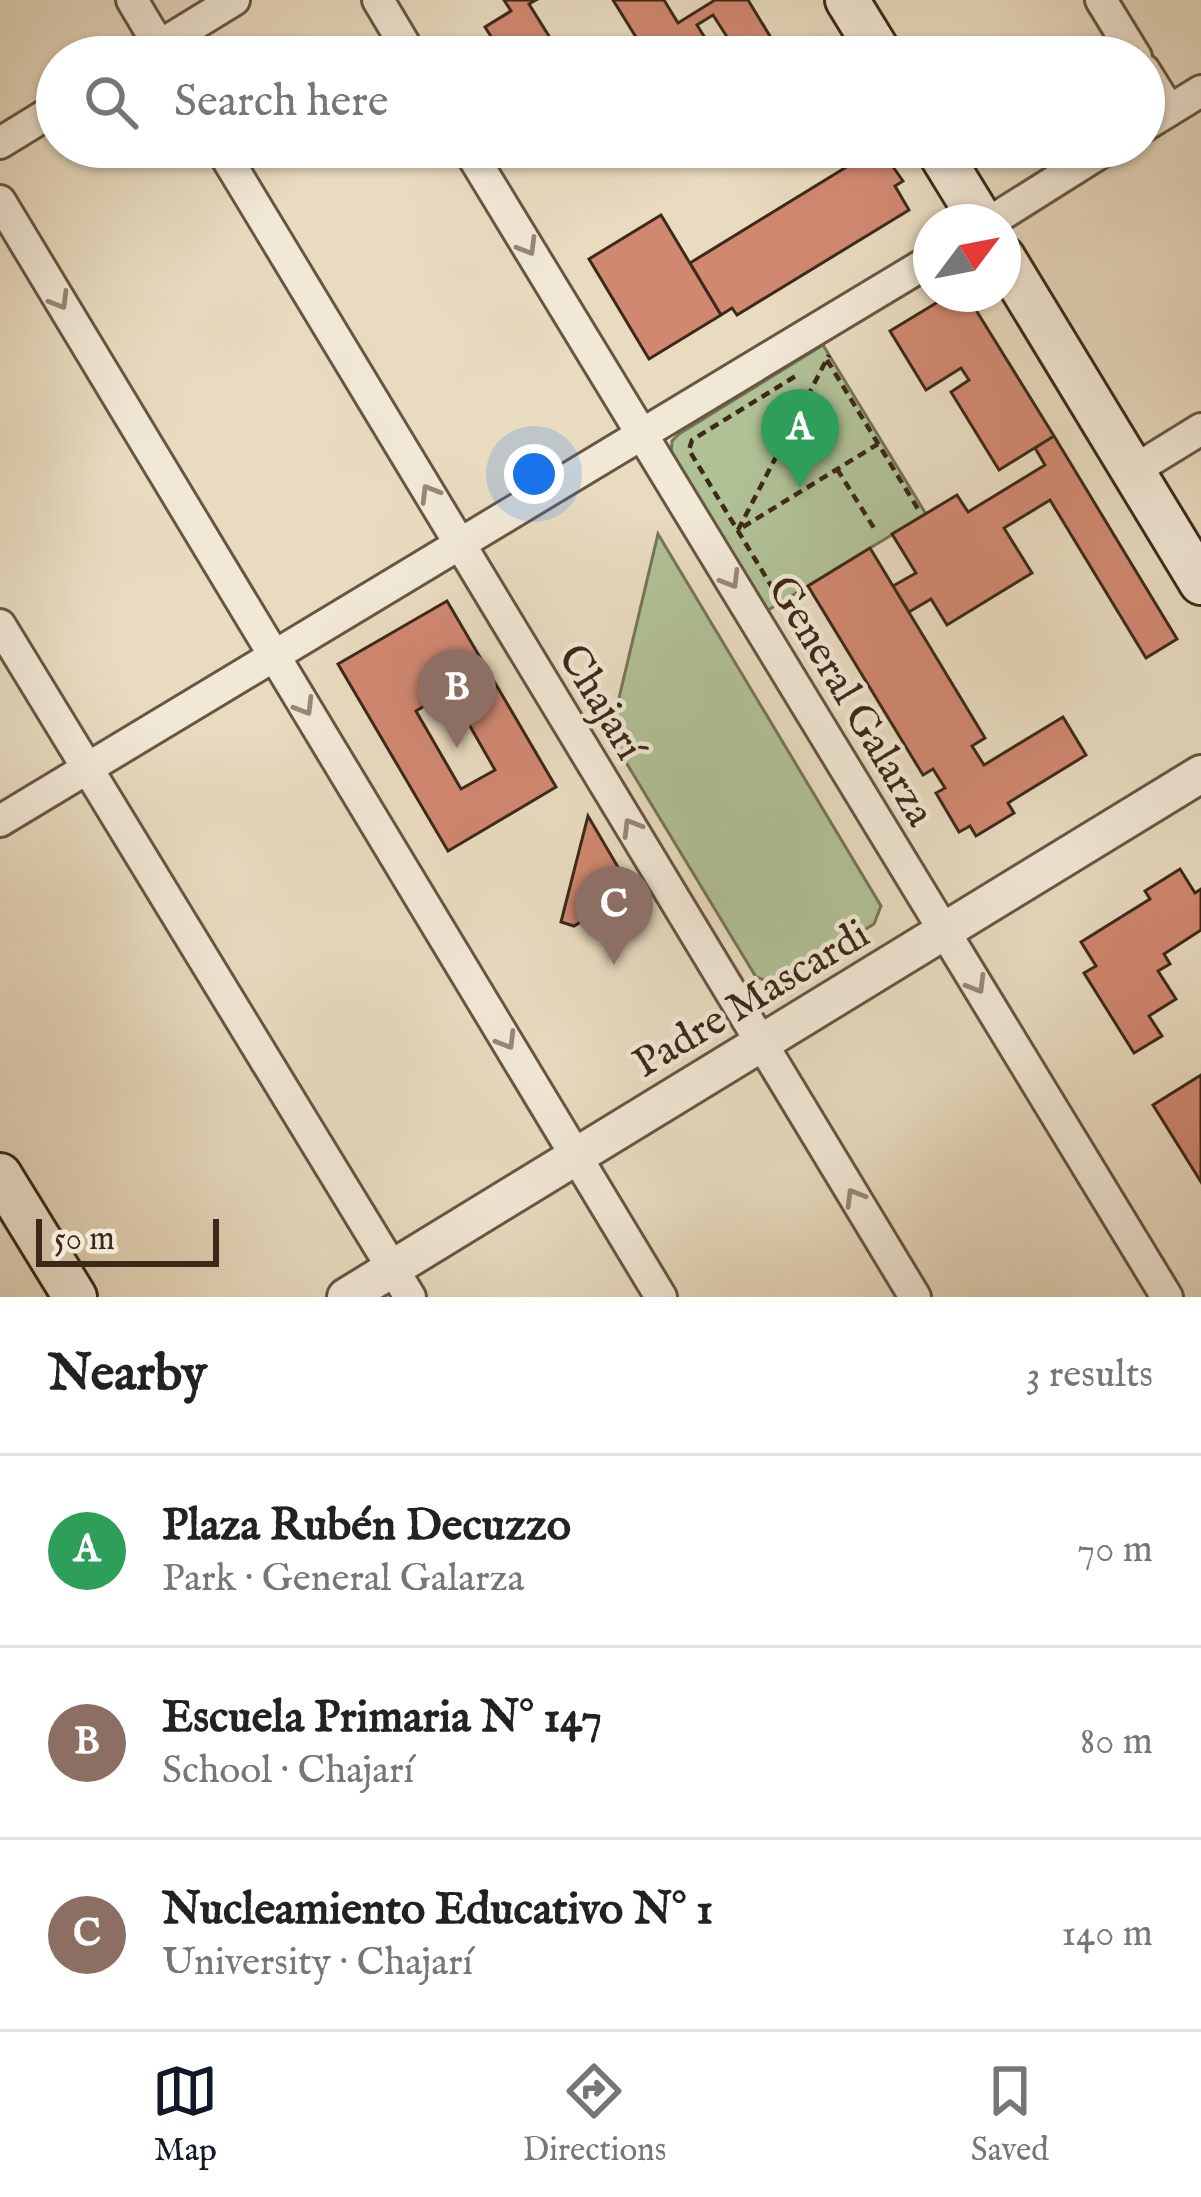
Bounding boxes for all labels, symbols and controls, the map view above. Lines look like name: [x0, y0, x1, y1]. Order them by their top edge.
search box: [36, 36, 1165, 168]
icon: search: [78, 69, 144, 135]
text: Search here: [174, 74, 388, 131]
north arrow: [913, 204, 1021, 312]
one-way arrow: [514, 234, 536, 256]
one-way arrow: [46, 288, 69, 310]
pin: A: [761, 389, 839, 488]
your location: [504, 444, 564, 504]
one-way arrow: [421, 484, 443, 506]
one-way arrow: [717, 567, 739, 589]
street label: General Galarza: [754, 567, 946, 837]
street label: Chajarí: [545, 635, 656, 773]
pin: B: [418, 649, 496, 748]
one-way arrow: [291, 694, 313, 716]
one-way arrow: [623, 818, 645, 840]
pin: C: [575, 866, 653, 965]
street label: Padre Mascardi: [624, 909, 879, 1091]
one-way arrow: [963, 972, 985, 994]
one-way arrow: [493, 1028, 515, 1050]
one-way arrow: [846, 1188, 868, 1210]
scale bar: [36, 1213, 219, 1266]
text: 50 m: [54, 1219, 115, 1261]
text: Nearby: [48, 1343, 207, 1408]
text: 3 results: [1026, 1351, 1153, 1400]
text: Plaza Rubén Decuzzo: [162, 1498, 571, 1555]
text: A: [74, 1526, 100, 1575]
text: 70 m: [1077, 1526, 1153, 1575]
text: Park · General Galarza: [162, 1555, 524, 1604]
text: Escuela Primaria N° 147: [162, 1690, 602, 1747]
text: B: [74, 1718, 100, 1767]
text: 80 m: [1080, 1718, 1153, 1767]
text: School · Chajarí: [162, 1747, 414, 1796]
text: Nucleamiento Educativo N° 1: [162, 1882, 713, 1939]
text: C: [73, 1910, 101, 1959]
text: 140 m: [1062, 1910, 1153, 1959]
text: University · Chajarí: [162, 1939, 473, 1988]
tab: Map: [152, 2058, 218, 2172]
tab: Directions: [523, 2058, 666, 2172]
tab: Saved: [971, 2058, 1049, 2172]

